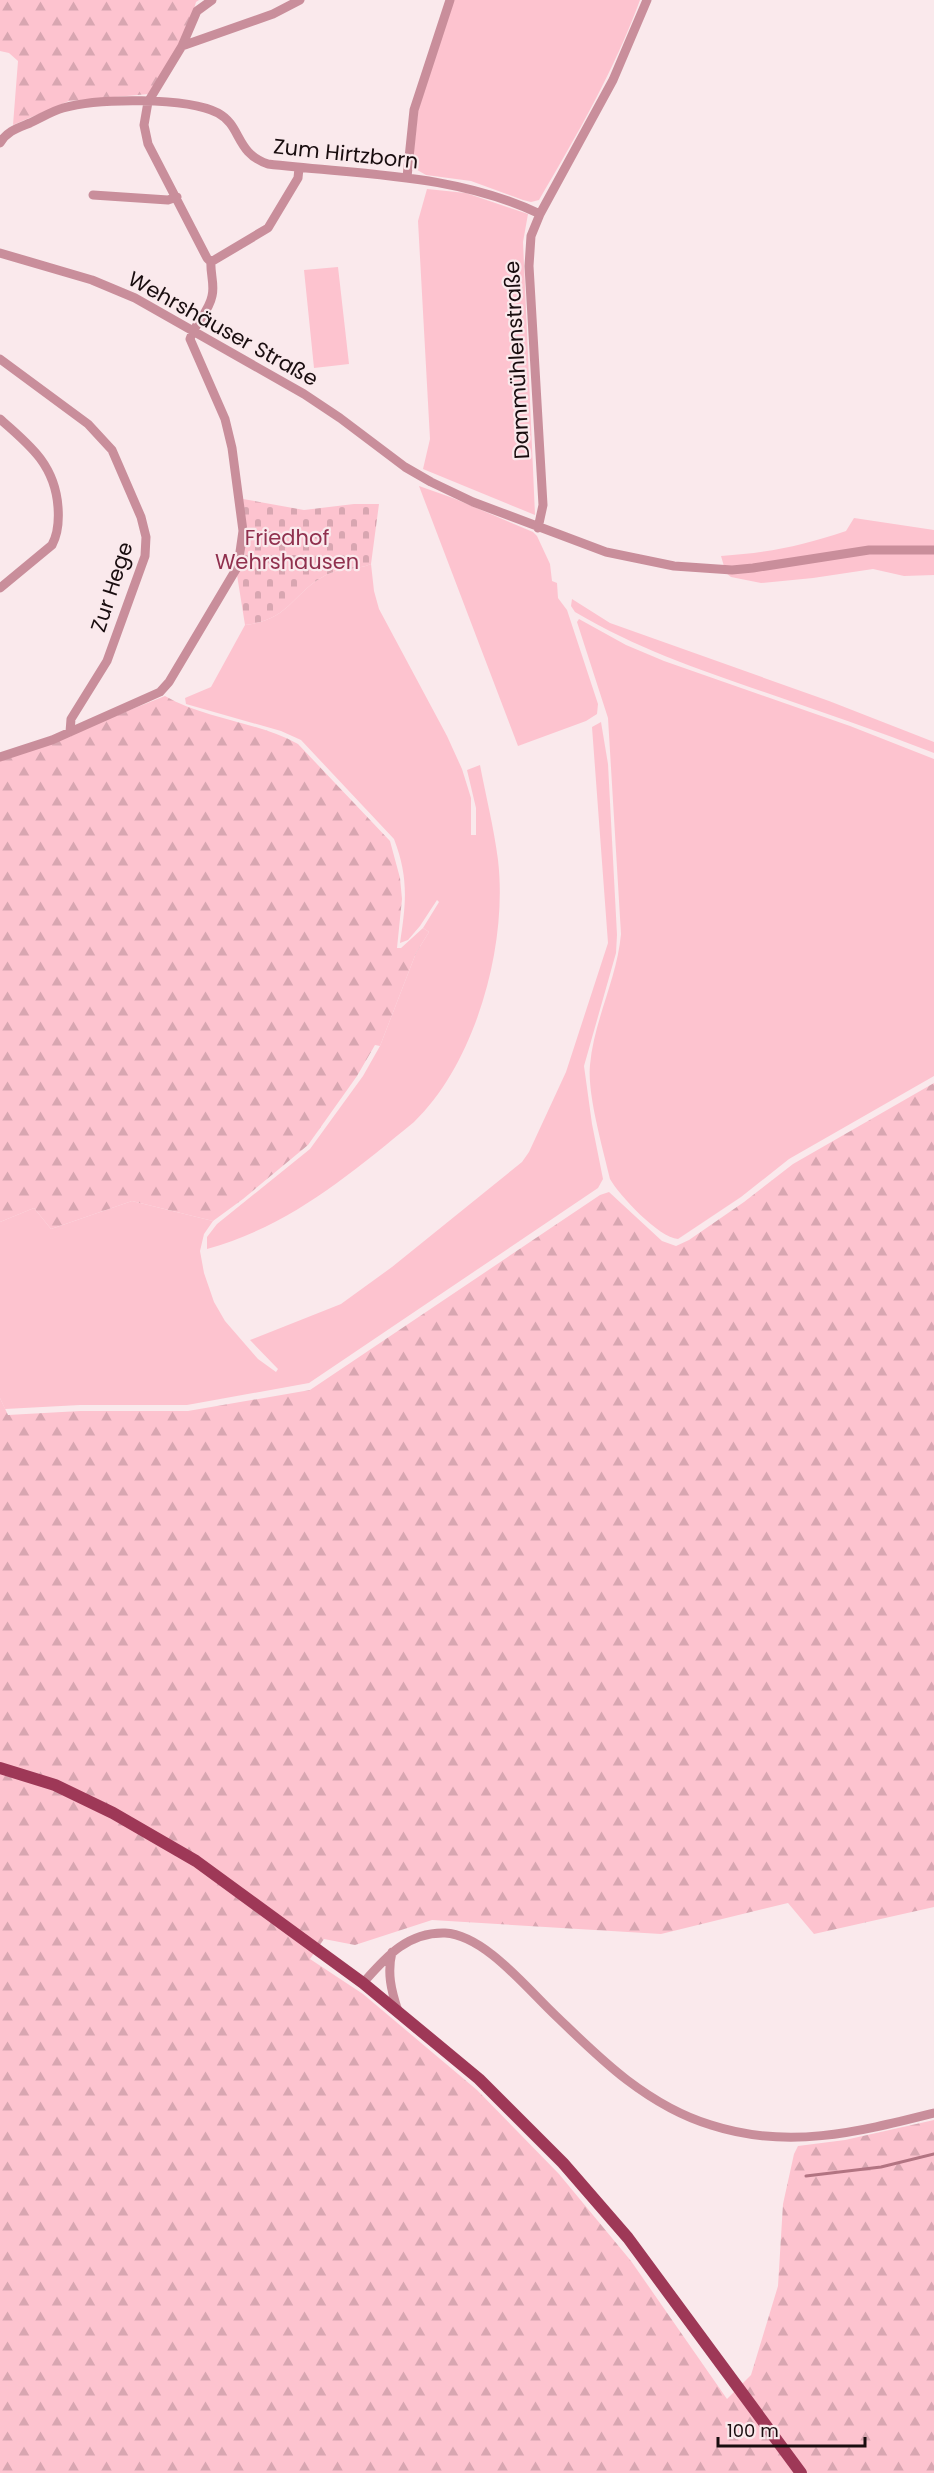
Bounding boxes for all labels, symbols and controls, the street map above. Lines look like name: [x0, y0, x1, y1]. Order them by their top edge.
street label: Zum Hirtzborn: [272, 131, 420, 176]
street label: Dammühlenstraße: [497, 260, 536, 460]
street label: Wehrshäuser Straße: [123, 264, 324, 393]
park label: Friedhof Wehrshausen: [215, 523, 359, 576]
street label: Zur Hege: [83, 538, 140, 636]
scale bar: [718, 2410, 865, 2448]
text: 100 m: [727, 2418, 779, 2443]

